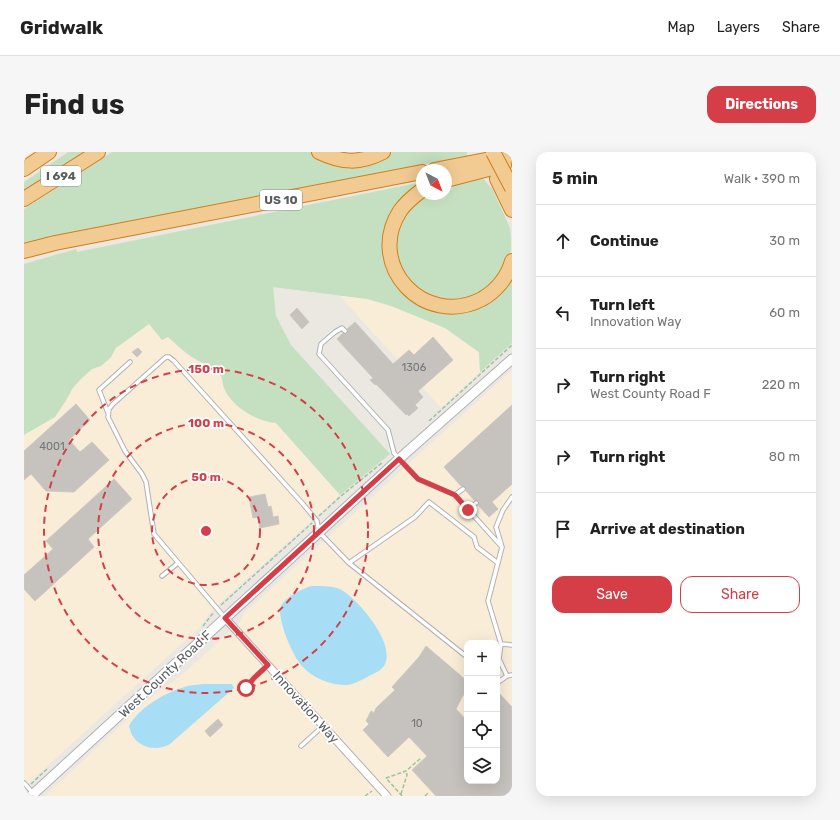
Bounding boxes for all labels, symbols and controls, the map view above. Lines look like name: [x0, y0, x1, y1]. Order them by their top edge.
text: Gridwalk: [20, 16, 103, 39]
text: Map: [668, 19, 695, 36]
text: Layers: [717, 19, 760, 36]
text: Share: [782, 19, 820, 36]
button: Directions: [707, 86, 816, 123]
text: Find us: [24, 88, 124, 121]
north arrow: [416, 164, 452, 200]
road number: I 694: [41, 166, 81, 186]
text: 5 min: [552, 168, 598, 188]
text: Walk · 390 m: [724, 171, 800, 186]
road number: US 10: [260, 190, 302, 210]
icon: ahead: [552, 230, 574, 252]
text: Continue: [590, 232, 659, 250]
text: 30 m: [769, 233, 800, 248]
text: Turn left: [590, 296, 655, 314]
icon: left: [552, 302, 574, 324]
text: 60 m: [769, 305, 800, 320]
text: Innovation Way: [590, 314, 681, 329]
house number: 1306: [402, 361, 427, 374]
text: 150 m: [188, 362, 224, 376]
text: Turn right: [590, 368, 665, 386]
icon: right: [552, 374, 574, 396]
text: 220 m: [762, 377, 800, 392]
text: West County Road F: [590, 386, 711, 401]
text: 100 m: [188, 416, 224, 430]
house number: 4001: [39, 440, 65, 453]
icon: right: [552, 446, 574, 468]
text: Turn right: [590, 448, 665, 466]
text: 80 m: [769, 449, 800, 464]
text: 50 m: [191, 470, 221, 484]
route end: [459, 501, 477, 519]
icon: arrive: [552, 518, 574, 540]
text: Arrive at destination: [590, 520, 745, 538]
centre of rings: [199, 524, 213, 538]
button: Save: [552, 576, 672, 613]
button: Share: [680, 576, 800, 613]
street label: West County Road F: [116, 627, 215, 721]
map controls: [464, 640, 500, 784]
button: +: [464, 640, 500, 676]
street label: Innovation Way: [270, 668, 342, 746]
button: −: [464, 676, 500, 712]
route start: [237, 679, 255, 697]
button: locate: [464, 712, 500, 748]
house number: 10: [411, 717, 423, 730]
button: layers: [464, 748, 500, 784]

